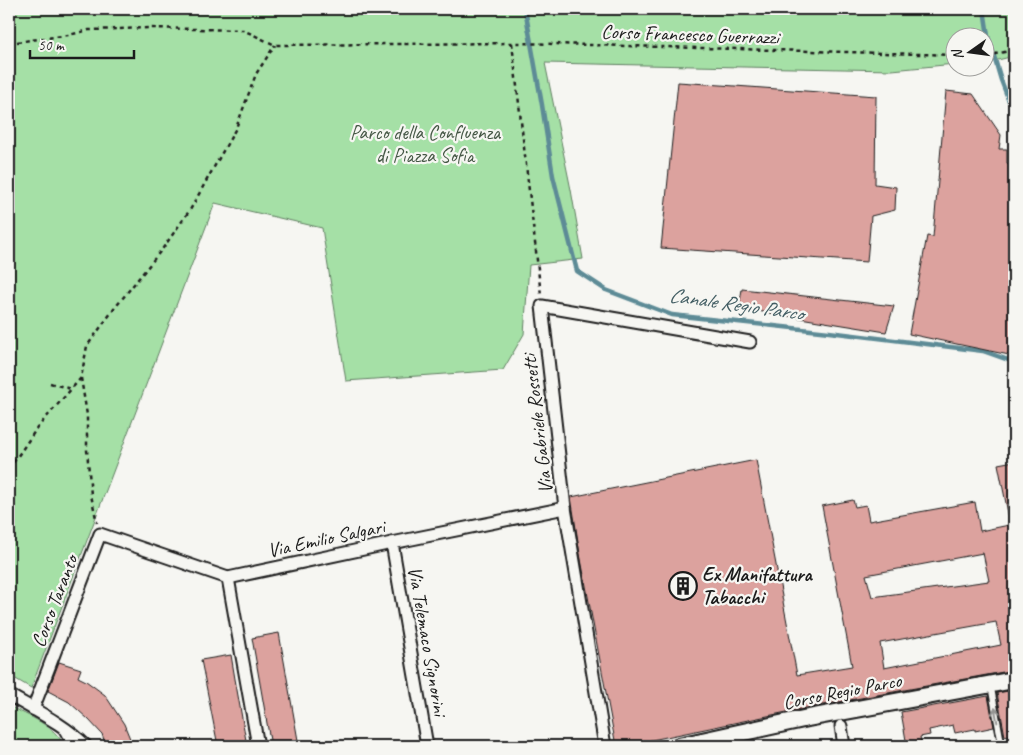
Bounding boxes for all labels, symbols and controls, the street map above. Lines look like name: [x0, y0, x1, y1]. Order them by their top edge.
street label: Corso Francesco Guerrazzi: [601, 19, 781, 50]
scale bar: [30, 28, 134, 60]
north arrow: [946, 28, 996, 78]
text: 50 m: [38, 36, 65, 55]
text: N: [948, 47, 967, 61]
park label: Parco della Confluenza di Piazza Sofia: [350, 120, 502, 168]
water label: Canale Regio Parco: [667, 282, 808, 327]
street label: Via Gabriele Rossetti: [516, 351, 558, 495]
street label: Via Emilio Salgari: [265, 513, 389, 563]
street label: Corso Taranto: [26, 550, 84, 651]
place label: Ex Manifattura Tabacchi: [702, 562, 813, 610]
street label: Via Telemaco Signorini: [402, 564, 453, 720]
building icon: Ex Manifattura Tabacchi: [668, 571, 698, 601]
street label: Corso Regio Parco: [781, 668, 904, 715]
one-way arrow: [991, 708, 1001, 724]

